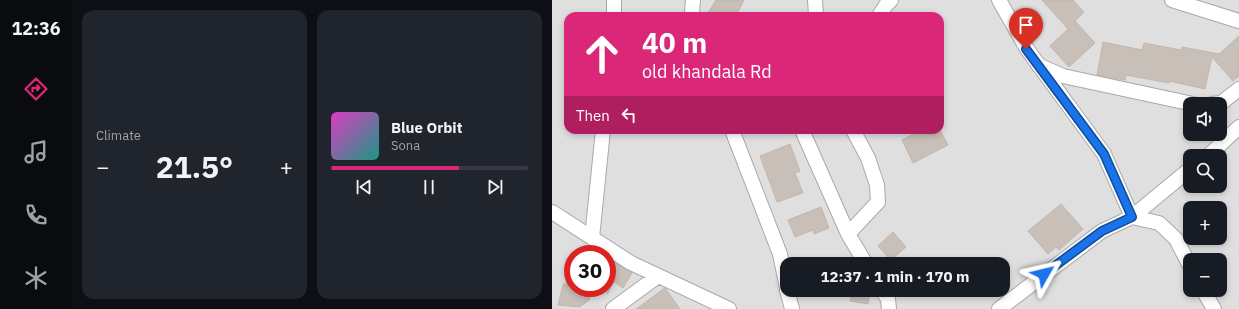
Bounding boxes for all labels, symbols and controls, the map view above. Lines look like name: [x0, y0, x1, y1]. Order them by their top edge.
pin: [1009, 8, 1043, 49]
icon: arrive: [1015, 14, 1037, 36]
text: 12:36: [11, 17, 61, 40]
text: 40 m: [642, 24, 707, 61]
icon: ahead: [576, 28, 628, 80]
text: old khandala Rd: [642, 60, 772, 83]
icon: directions: [22, 75, 50, 103]
map controls: [1183, 97, 1227, 297]
button: sound: [1183, 97, 1227, 141]
icon: left: [618, 104, 640, 126]
text: Then: [576, 106, 610, 125]
text: Blue Orbit: [391, 118, 462, 137]
text: Climate: [96, 127, 141, 144]
text: Sona: [391, 137, 420, 154]
icon: music: [22, 138, 50, 166]
text: 21.5°: [156, 147, 233, 186]
button: search: [1183, 149, 1227, 193]
text: −: [96, 152, 109, 181]
text: +: [280, 152, 293, 181]
icon: previous: [353, 176, 375, 198]
icon: pause: [418, 176, 440, 198]
icon: next: [484, 176, 506, 198]
icon: phone: [22, 201, 50, 229]
button: +: [1183, 201, 1227, 245]
speed limit sign: 30: [564, 245, 616, 297]
position arrow: [1023, 253, 1065, 295]
button: −: [1183, 253, 1227, 297]
icon: climate: [22, 264, 50, 292]
text: 12:37 · 1 min · 170 m: [821, 267, 969, 286]

